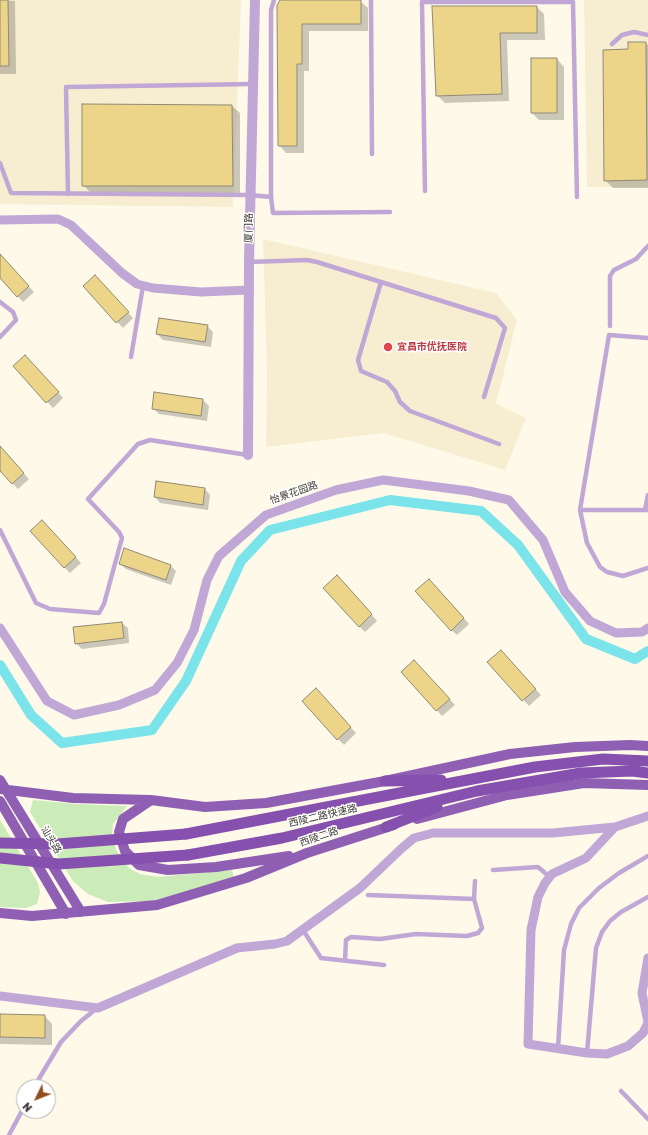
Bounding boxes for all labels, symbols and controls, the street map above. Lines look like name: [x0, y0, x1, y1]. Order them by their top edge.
street label: 厦门路: [243, 213, 255, 243]
marker: 宜昌市优抚医院: [382, 341, 394, 353]
place label: 宜昌市优抚医院: [397, 341, 467, 353]
street label: 怡景花园路: [268, 479, 320, 507]
street label: 西陵二路快速路: [288, 802, 358, 830]
street label: 汕头路: [38, 824, 64, 856]
street label: 西陵二路: [298, 825, 340, 849]
north arrow: [16, 1079, 56, 1119]
text: N: [20, 1100, 35, 1114]

